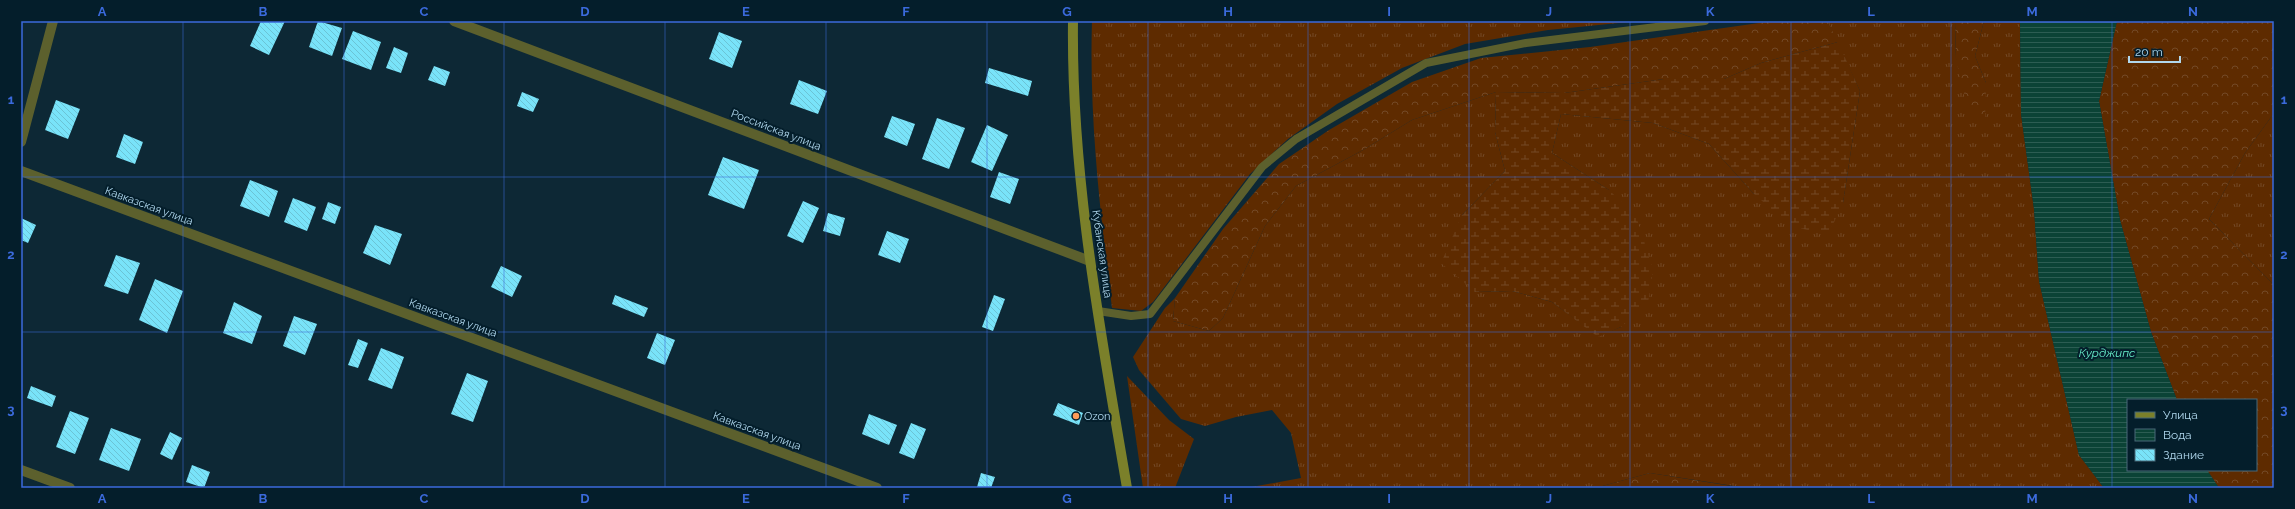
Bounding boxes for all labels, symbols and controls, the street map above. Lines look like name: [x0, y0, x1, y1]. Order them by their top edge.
text: A: [98, 4, 107, 19]
text: B: [259, 4, 268, 19]
text: C: [420, 4, 429, 19]
text: D: [580, 4, 590, 19]
text: E: [742, 4, 750, 19]
text: F: [902, 4, 910, 19]
text: G: [1062, 4, 1072, 19]
text: H: [1223, 4, 1233, 19]
text: I: [1387, 4, 1391, 19]
text: J: [1546, 4, 1552, 19]
text: K: [1706, 4, 1715, 19]
text: L: [1867, 4, 1875, 19]
text: M: [2026, 4, 2038, 19]
text: N: [2188, 4, 2198, 19]
scale bar: [2129, 38, 2180, 64]
text: 20 m: [2135, 45, 2163, 59]
text: 1: [8, 92, 15, 107]
text: 1: [2281, 92, 2288, 107]
street label: Российская улица: [729, 107, 823, 153]
street label: Кавказская улица: [103, 184, 195, 228]
street label: Кубанская улица: [1089, 209, 1115, 299]
text: 2: [7, 247, 15, 262]
text: 2: [2280, 247, 2288, 262]
street label: Кавказская улица: [407, 296, 499, 340]
water label: Курджипс: [2079, 346, 2136, 360]
legend: [2127, 399, 2257, 471]
text: 3: [7, 402, 15, 417]
text: 3: [2280, 402, 2288, 417]
text: Улица: [2163, 408, 2198, 422]
street label: Кавказская улица: [711, 409, 803, 453]
place label: Ozon: [1084, 410, 1111, 423]
marker: Ozon: [1071, 411, 1081, 421]
text: Вода: [2163, 428, 2192, 442]
text: Здание: [2163, 448, 2204, 462]
text: A: [98, 491, 107, 506]
text: B: [259, 491, 268, 506]
text: C: [420, 491, 429, 506]
text: D: [580, 491, 590, 506]
text: E: [742, 491, 750, 506]
text: F: [902, 491, 910, 506]
text: G: [1062, 491, 1072, 506]
text: H: [1223, 491, 1233, 506]
text: I: [1387, 491, 1391, 506]
text: J: [1546, 491, 1552, 506]
text: K: [1706, 491, 1715, 506]
text: L: [1867, 491, 1875, 506]
text: M: [2026, 491, 2038, 506]
text: N: [2188, 491, 2198, 506]

